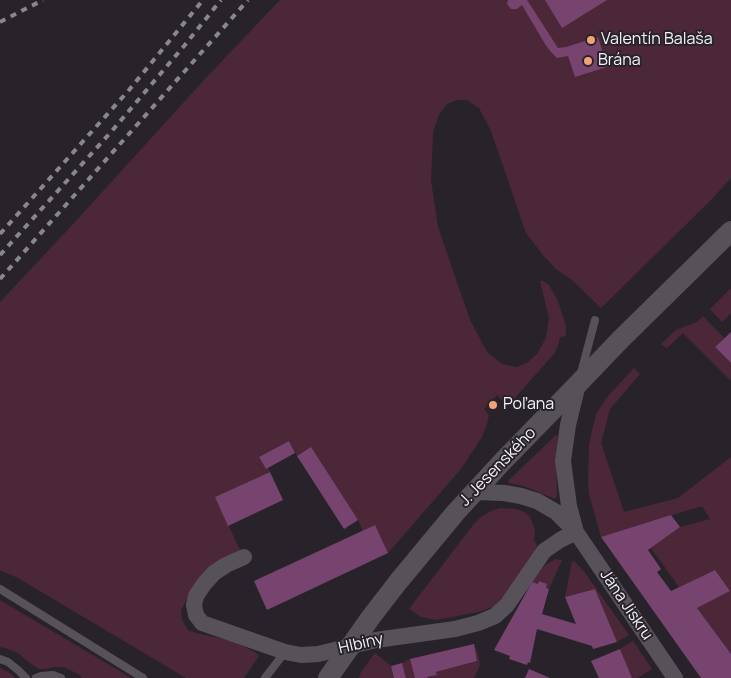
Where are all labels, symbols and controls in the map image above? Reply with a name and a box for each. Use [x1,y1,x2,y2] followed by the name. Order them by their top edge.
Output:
[601,30,713,50] place label: Valentín Balaša
[585,34,597,46] marker: Valentín Balaša
[598,51,641,71] place label: Brána
[582,55,594,67] marker: Brána
[503,395,554,415] place label: Poľana
[487,399,499,411] marker: Poľana
[456,424,540,510] street label: J. Jesenského
[595,566,657,644] street label: Jána Jiskru
[337,630,385,658] street label: Hlbiny

